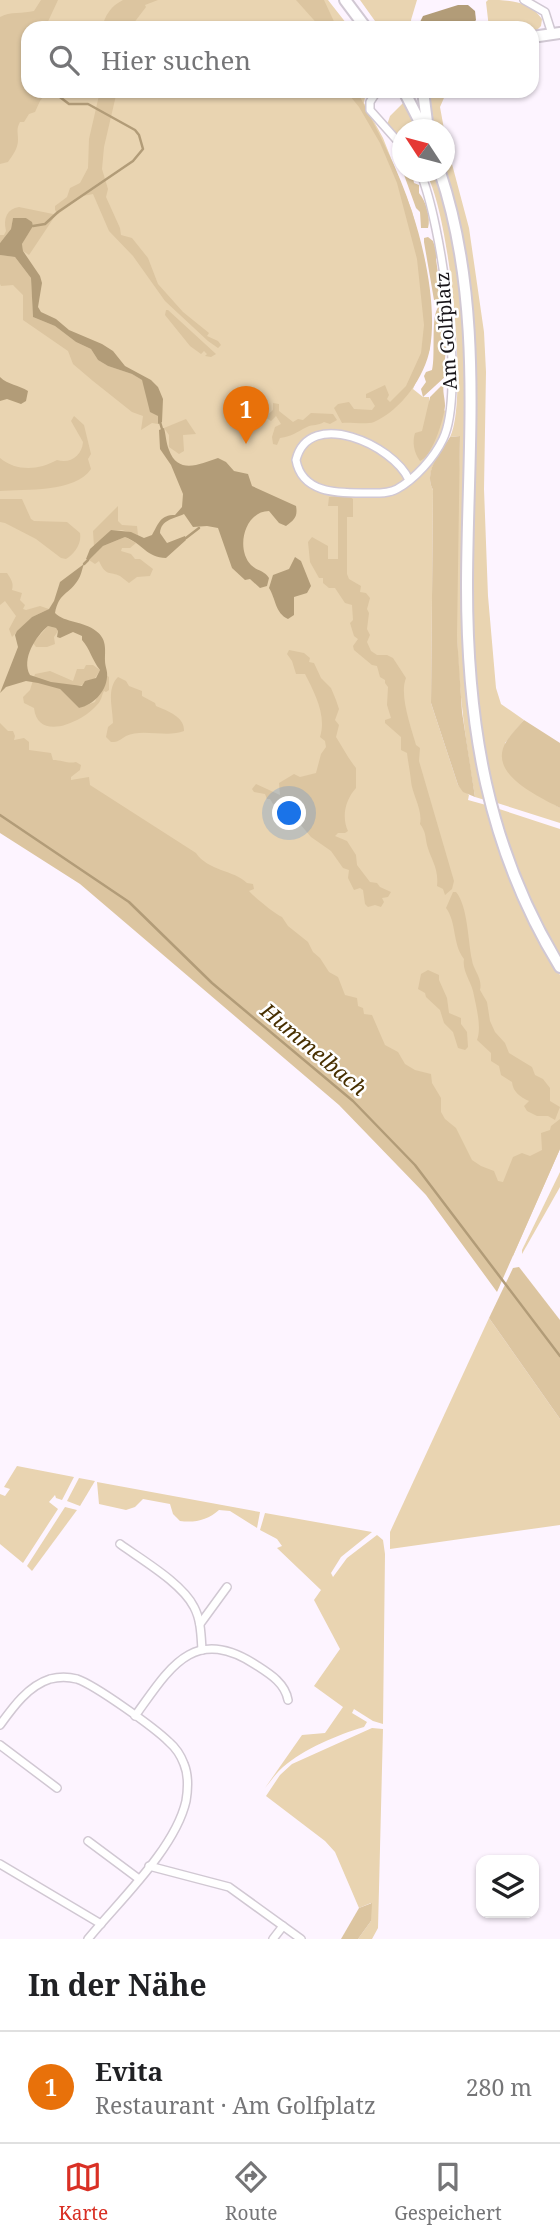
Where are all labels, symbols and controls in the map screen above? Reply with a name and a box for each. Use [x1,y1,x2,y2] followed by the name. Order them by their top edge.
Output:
[21,21,539,98] search box
[45,41,83,79] icon: search
[101,42,251,78] text: Hier suchen
[392,119,455,182] north arrow
[429,271,463,391] street label: Am Golfplatz
[223,386,269,444] pin: 1
[272,796,306,830] your location
[254,996,373,1102] water label: Hummelbach
[476,1855,539,1918] map controls
[476,1855,539,1918] button: layers
[28,1964,207,2005] text: In der Nähe
[95,2053,163,2089] text: Evita
[45,2071,58,2103] text: 1
[466,2071,532,2103] text: 280 m
[95,2089,376,2121] text: Restaurant · Am Golfplatz
[58,2158,108,2226] tab: Karte
[225,2158,277,2226] tab: Route
[394,2158,502,2226] tab: Gespeichert

